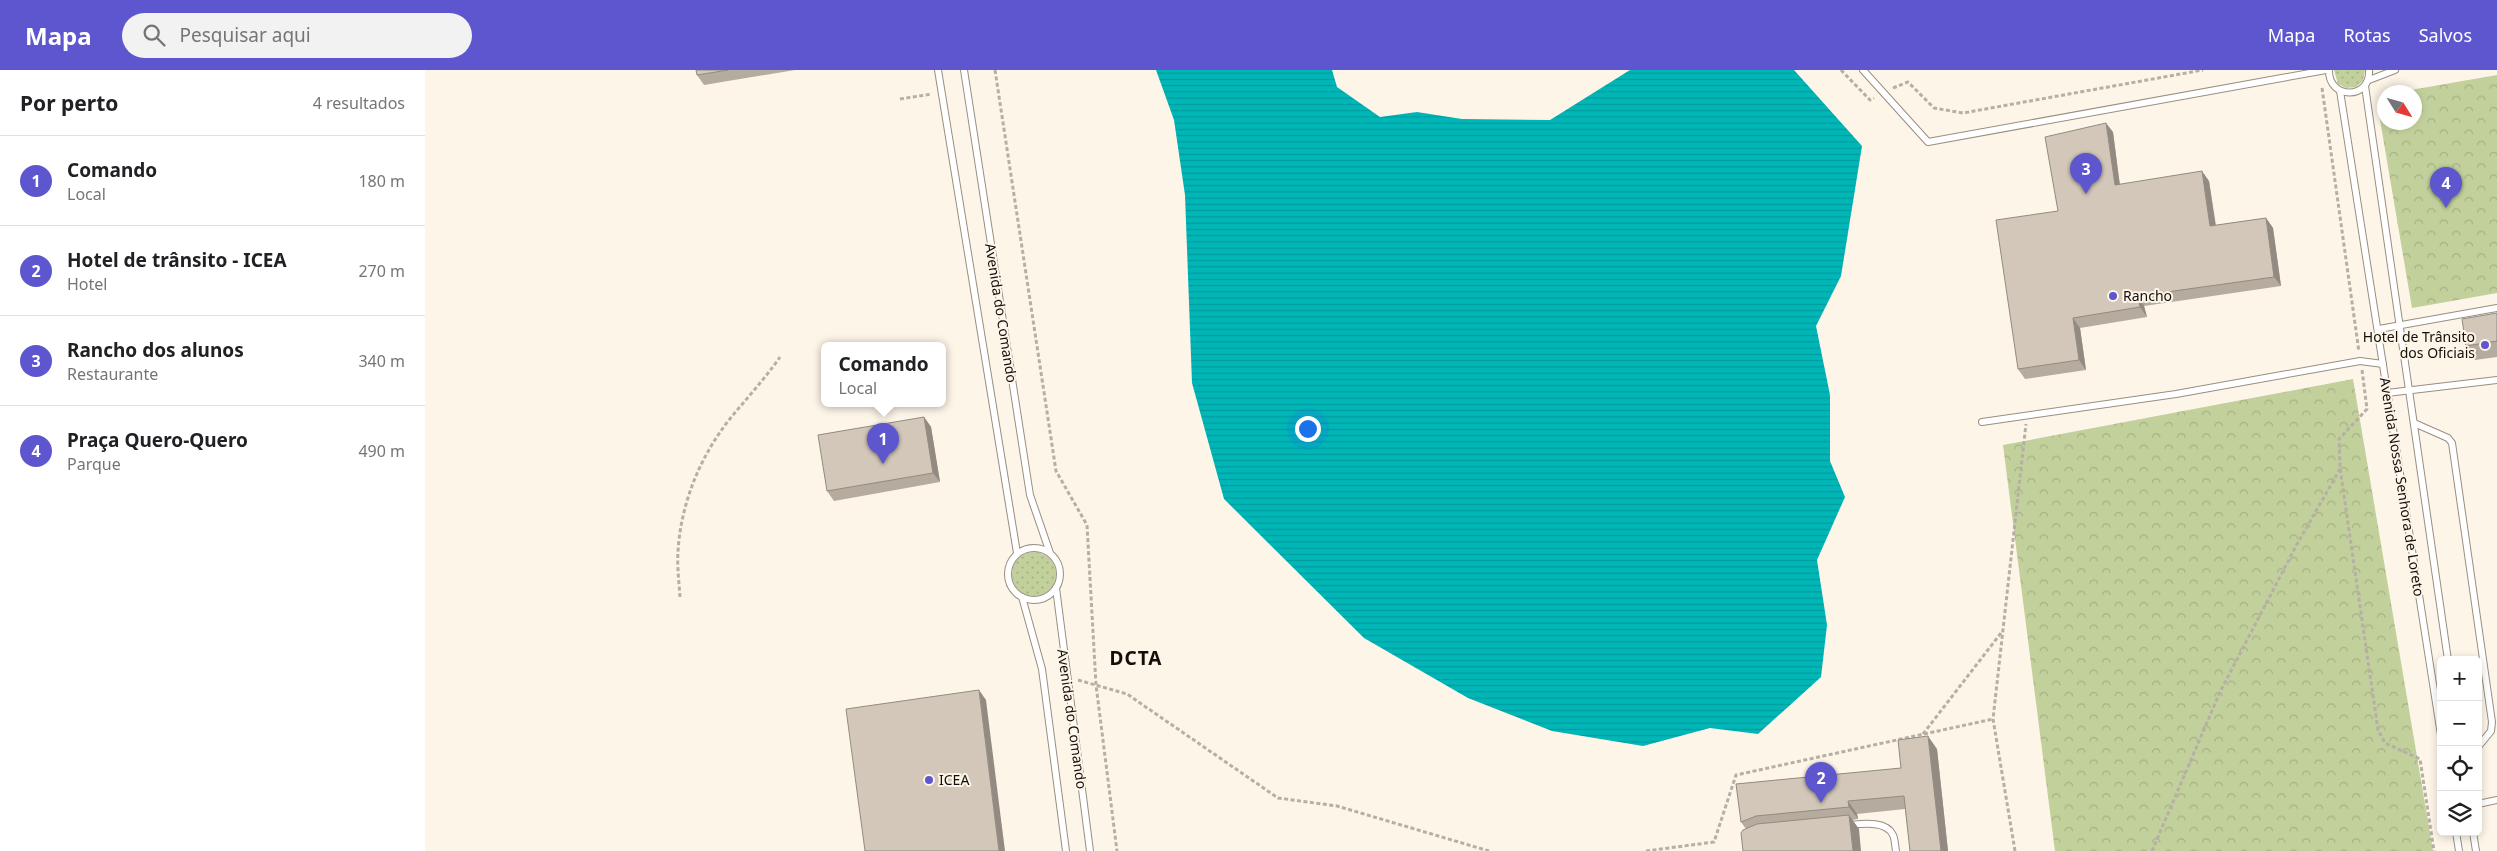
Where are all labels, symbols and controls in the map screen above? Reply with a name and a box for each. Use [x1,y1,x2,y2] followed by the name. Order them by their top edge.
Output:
[122,13,472,58] search box
[25,19,92,52] text: Mapa
[140,21,168,49] icon: search
[180,22,311,48] text: Pesquisar aqui
[2268,23,2315,47] text: Mapa
[2343,23,2391,47] text: Rotas
[2419,23,2472,47] text: Salvos
[2377,85,2422,130] north arrow
[20,89,118,117] text: Por perto
[313,92,405,114] text: 4 resultados
[2070,153,2102,194] pin: 3
[67,157,157,183] text: Comando
[2430,167,2462,208] pin: 4
[31,170,41,192] text: 1
[358,170,405,192] text: 180 m
[67,183,106,205] text: Local
[981,242,1022,384] street label: Avenida do Comando
[67,247,287,273] text: Hotel de trânsito - ICEA
[31,260,41,282] text: 2
[358,260,405,282] text: 270 m
[67,273,107,295] text: Hotel
[2123,286,2172,305] place label: Rancho
[2107,290,2119,302] marker: Rancho
[2363,327,2475,362] place label: Hotel de Trânsito dos Oficiais
[67,337,244,363] text: Rancho dos alunos
[2479,339,2491,351] marker: Hotel de Trânsito dos Oficiais
[821,342,946,407] popup
[31,350,41,372] text: 3
[358,350,405,372] text: 340 m
[838,351,929,377] text: Comando
[67,363,158,385] text: Restaurante
[2376,376,2429,598] street label: Avenida Nossa Senhora de Loreto
[838,377,877,399] text: Local
[1295,416,1321,442] your location
[867,423,899,464] pin: 1
[67,427,248,453] text: Praça Quero-Quero
[31,440,41,462] text: 4
[358,440,405,462] text: 490 m
[67,453,121,475] text: Parque
[1110,645,1162,671] district label: DCTA
[1053,648,1092,790] street label: Avenida do Comando
[2437,656,2482,836] map controls
[2437,656,2482,701] button: +
[2437,701,2482,746] button: −
[2437,746,2482,791] button: locate
[1805,762,1837,803] pin: 2
[939,770,969,789] place label: ICEA
[923,774,935,786] marker: ICEA
[2437,791,2482,836] button: layers

